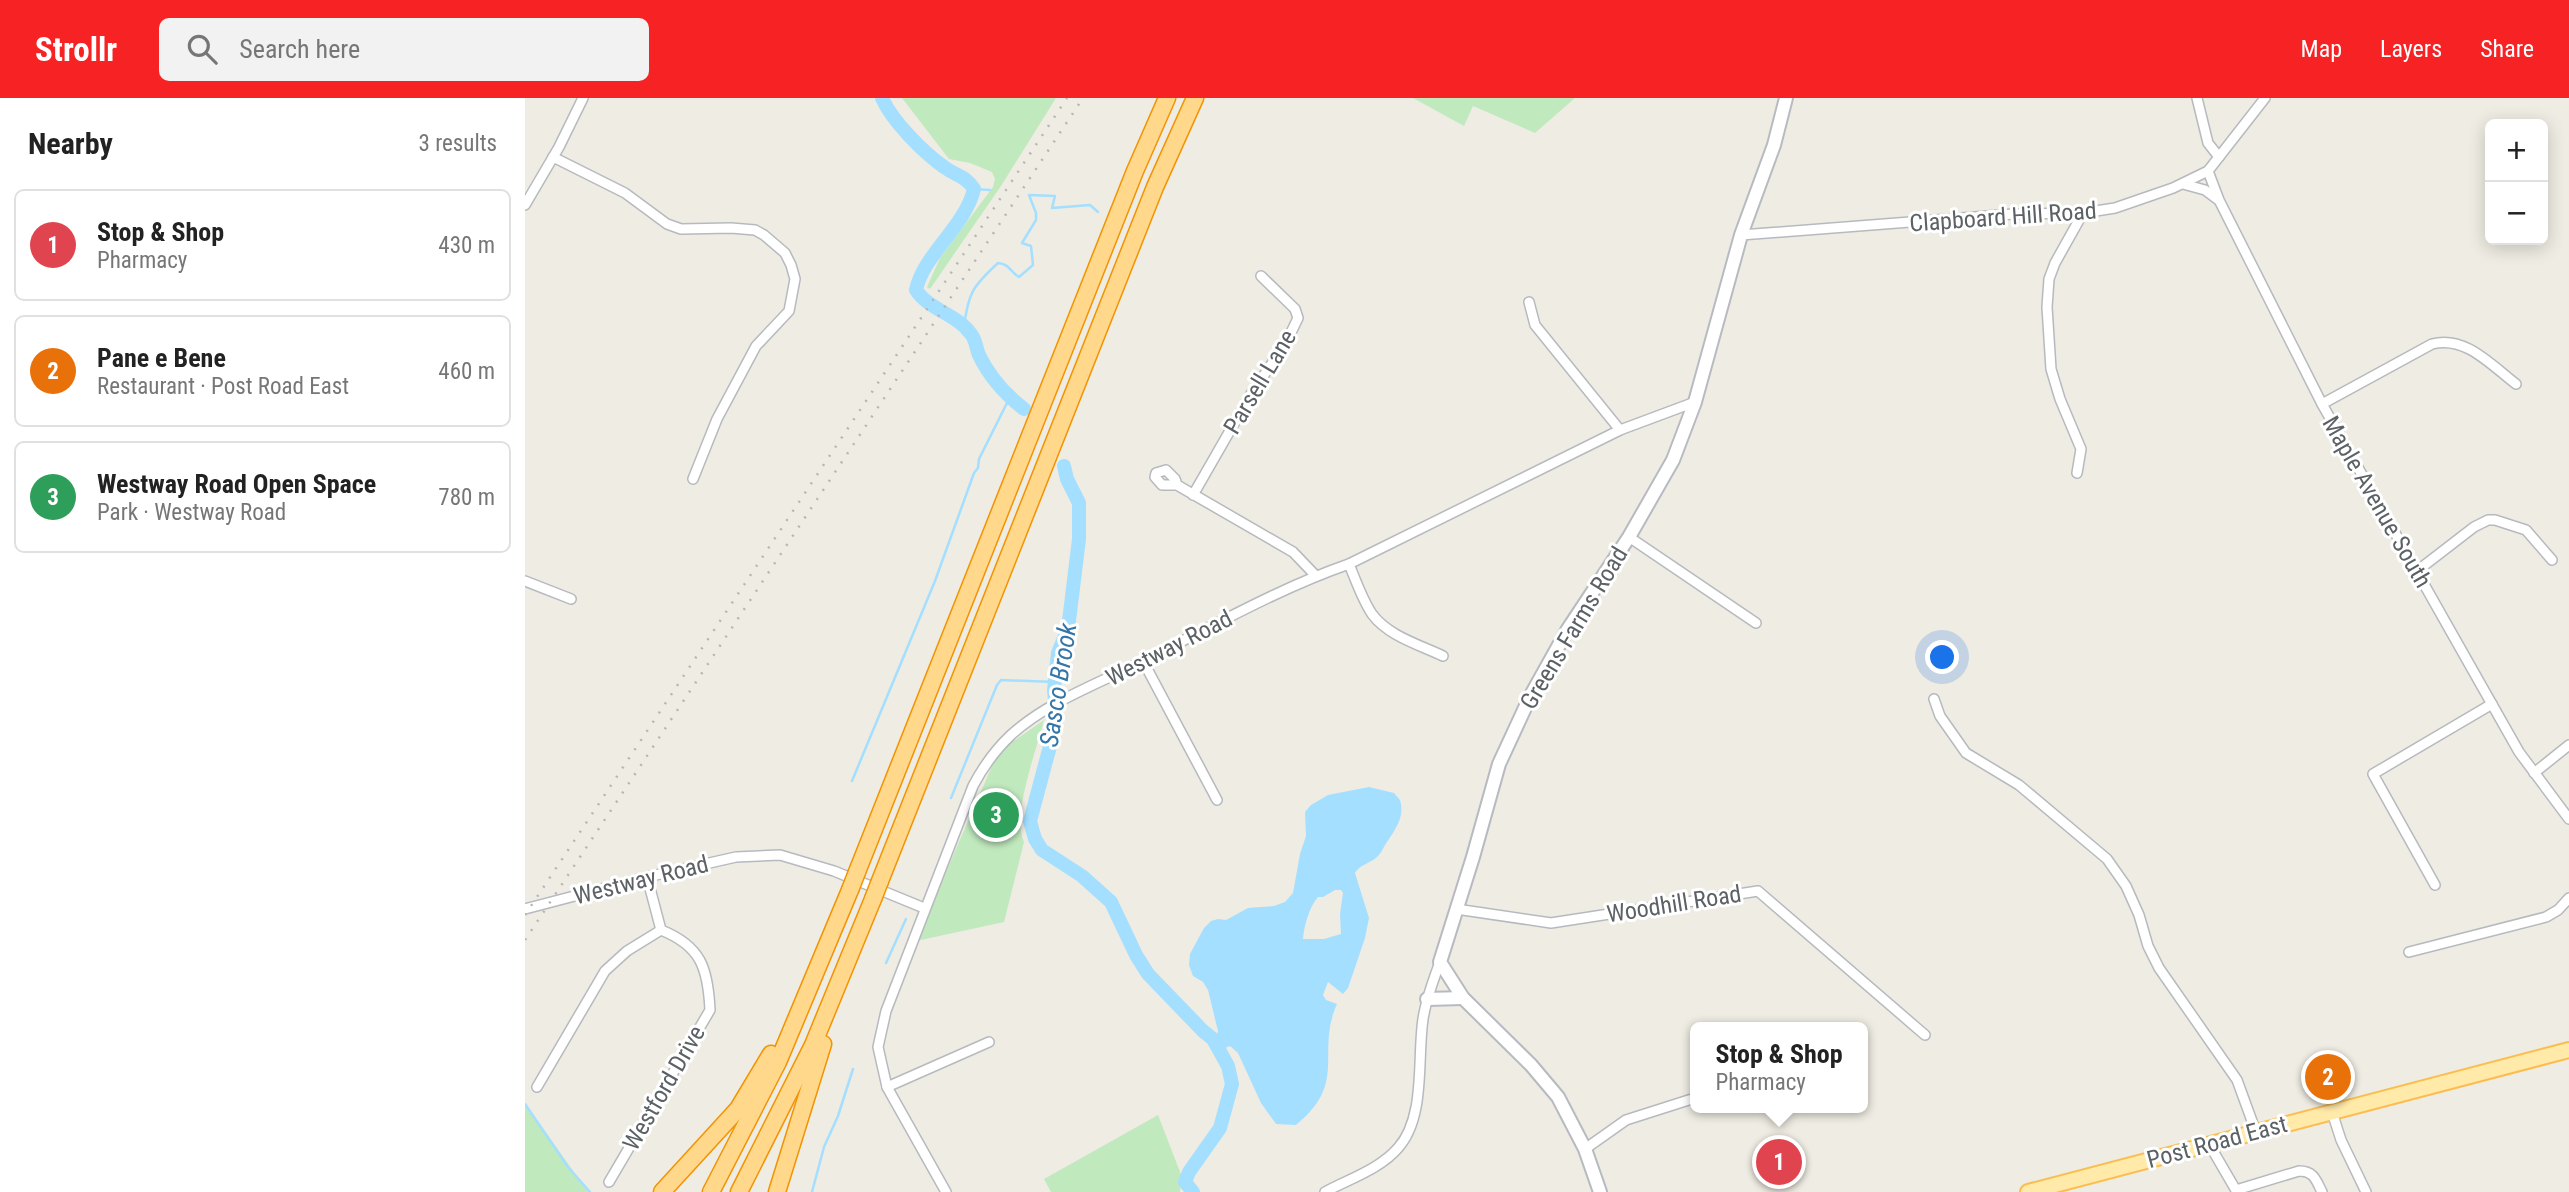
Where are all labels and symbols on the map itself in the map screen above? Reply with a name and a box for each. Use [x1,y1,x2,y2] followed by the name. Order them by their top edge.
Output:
[1909,196,2097,238] street label: Clapboard Hill Road
[1218,325,1302,439] street label: Parsell Lane
[2317,411,2437,593] street label: Maple Avenue South
[1514,542,1634,714] street label: Greens Farms Road
[1101,604,1237,692] street label: Westway Road
[1033,620,1083,749] water label: Sasco Brook
[1925,640,1959,674] your location
[973,789,1019,841] pin: 3
[571,850,711,910] street label: Westway Road
[1605,880,1743,928] street label: Woodhill Road
[617,1021,711,1155] street label: Westford Drive
[2305,1051,2351,1103] pin: 2
[2144,1110,2290,1174] street label: Post Road East
[1756,1136,1802,1188] pin: 1

